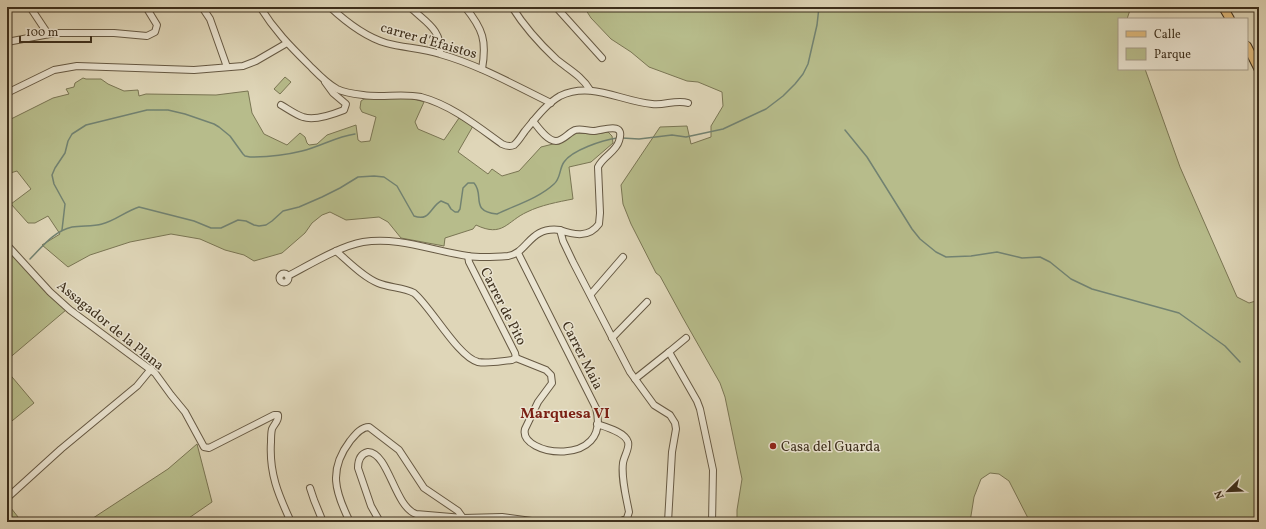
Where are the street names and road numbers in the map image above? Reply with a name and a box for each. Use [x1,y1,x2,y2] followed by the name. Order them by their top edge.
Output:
[378,19,479,64] street label: carrer d'Efaistos
[475,264,530,349] street label: Carrer de Pito
[52,277,168,375] street label: Assagador de la Plana
[556,318,607,393] street label: Carrer Maia

